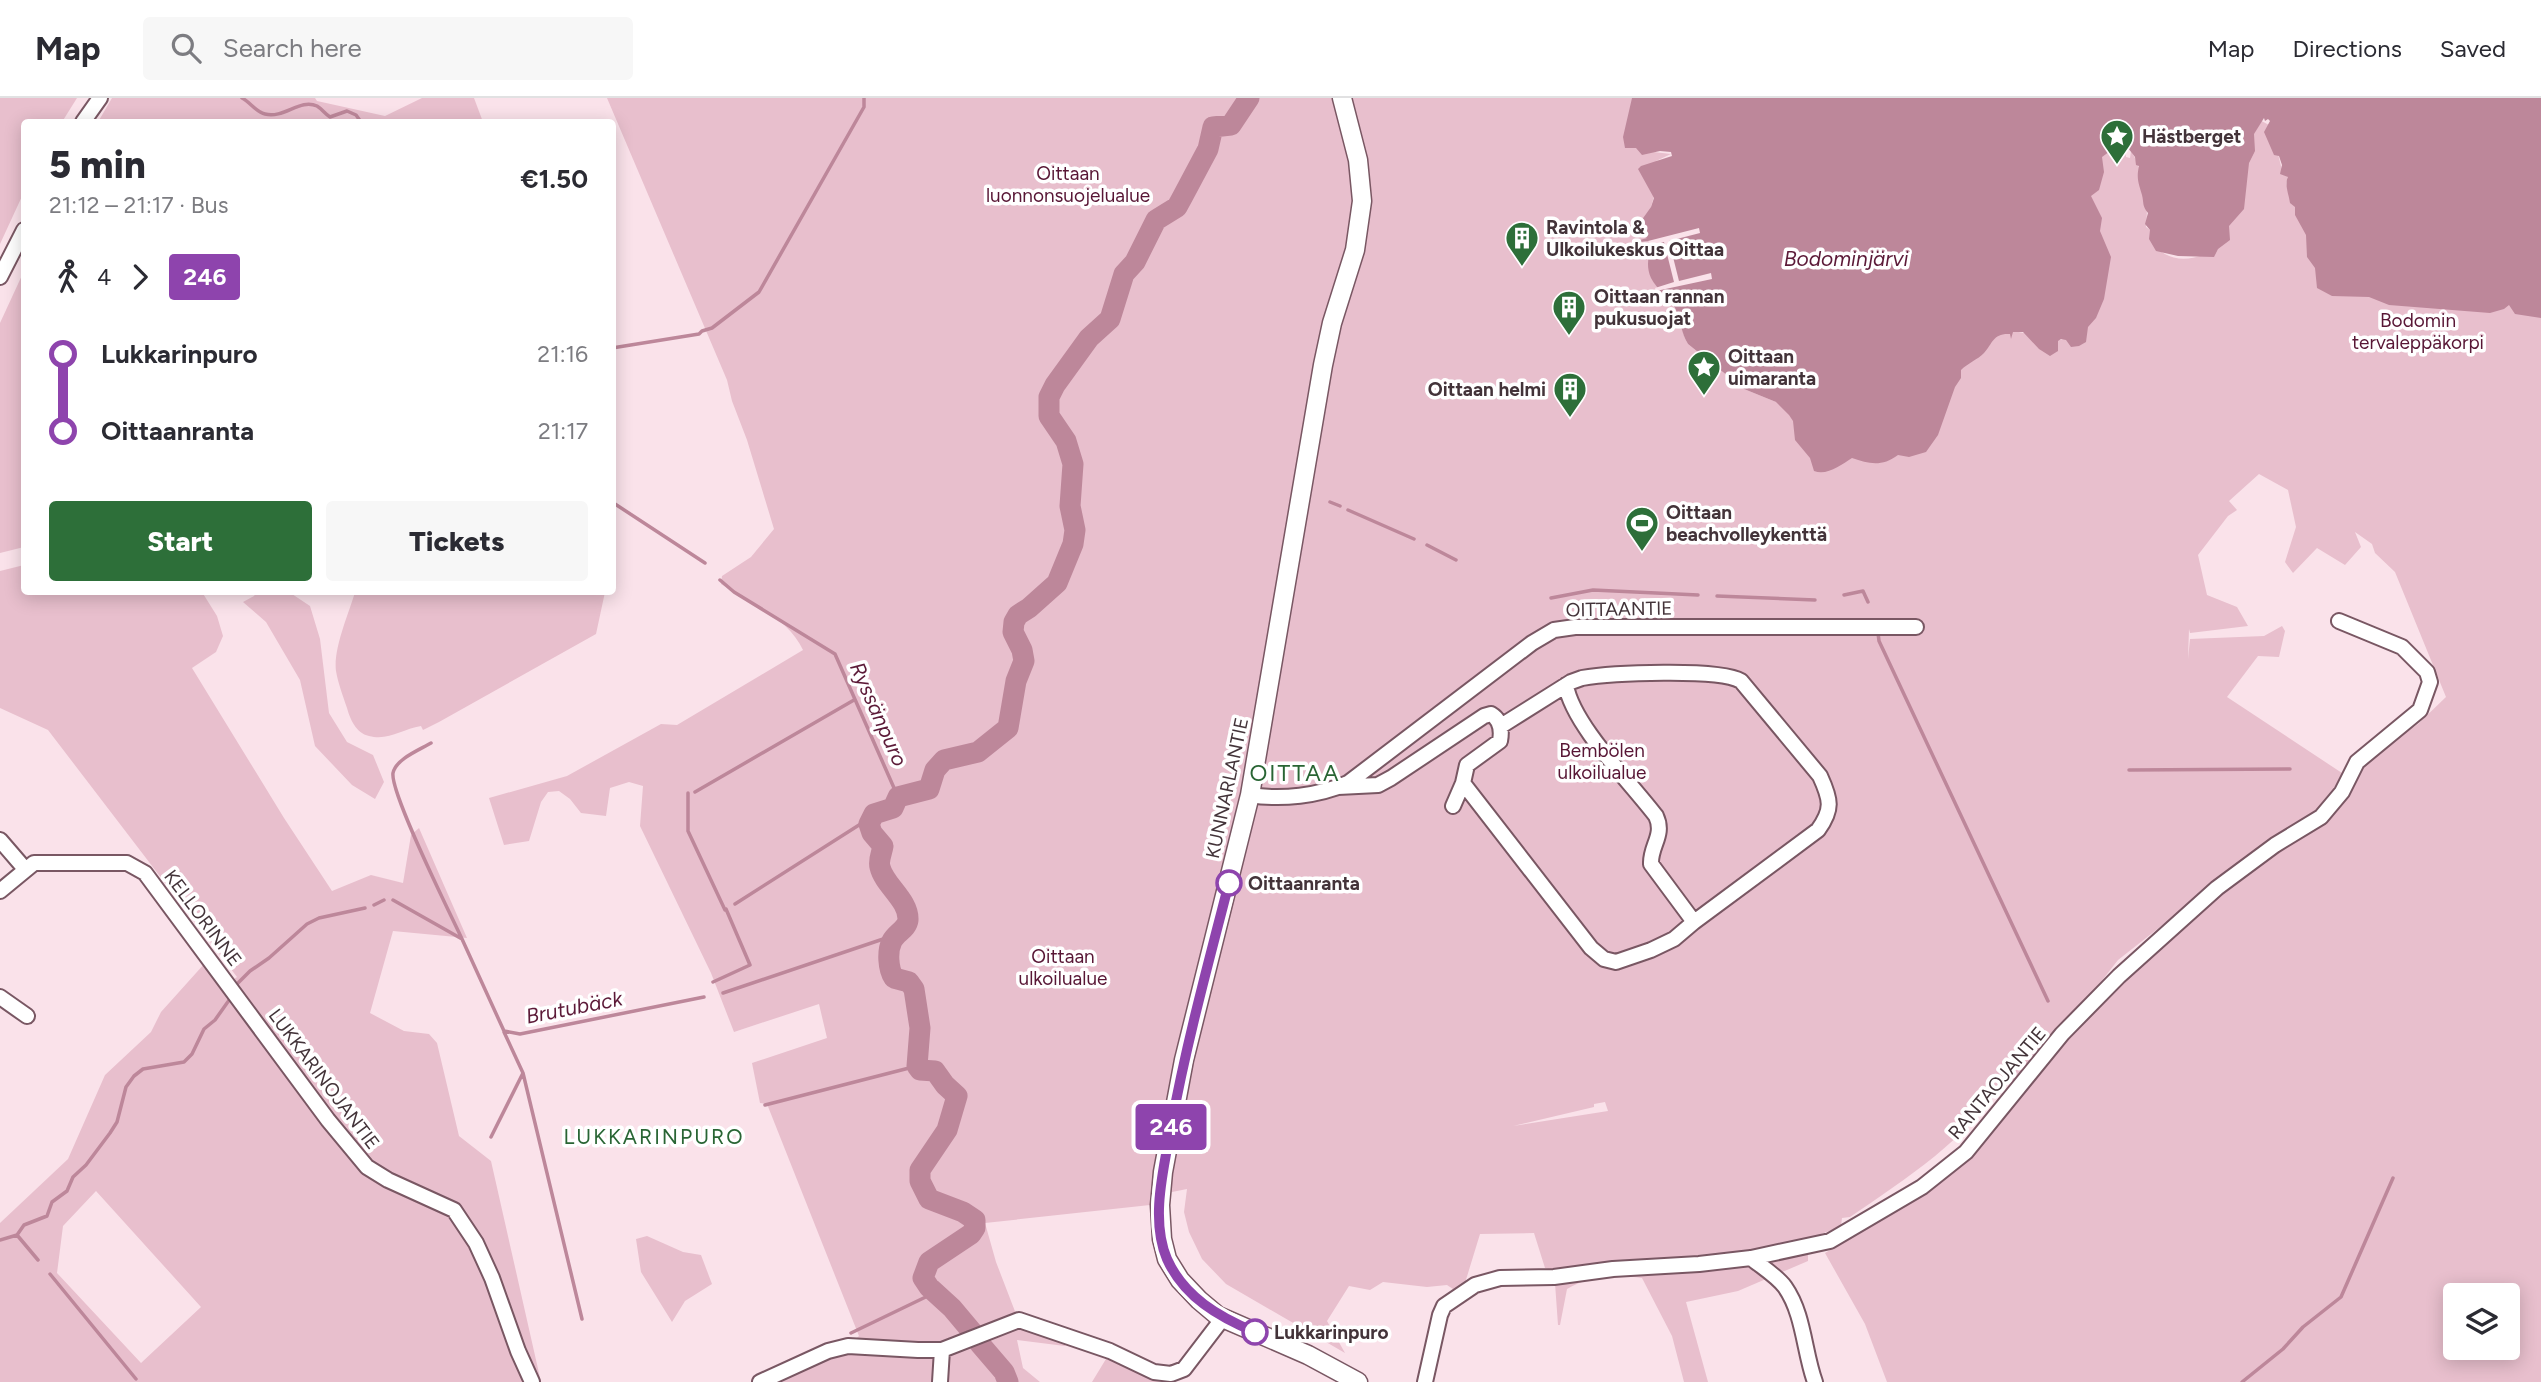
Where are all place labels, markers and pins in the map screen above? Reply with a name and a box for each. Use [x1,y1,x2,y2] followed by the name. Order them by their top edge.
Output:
[2098,117,2136,166] place icon: Hästberget
[2142,125,2242,148] place label: Hästberget
[1546,216,1724,261] place label: Ravintola & Ulkoilukeskus Oittaa
[1503,219,1541,268] building icon: Ravintola & Ulkoilukeskus Oittaa
[1594,285,1724,330] place label: Oittaan rannan pukusuojat
[1550,288,1588,337] building icon: Oittaan rannan pukusuojat
[1728,345,1816,390] place label: Oittaan uimaranta
[1685,348,1723,397] place icon: Oittaan uimaranta
[1551,370,1589,419] building icon: Oittaan helmi
[1428,378,1546,401] place label: Oittaan helmi
[1666,501,1827,546] place label: Oittaan beachvolleykenttä
[1623,504,1661,553] sports icon: Oittaan beachvolleykenttä
[1216,870,1242,896] marker: Oittaanranta
[1248,872,1360,895] place label: Oittaanranta
[1242,1319,1268,1345] marker: Lukkarinpuro
[1274,1321,1389,1344] place label: Lukkarinpuro

